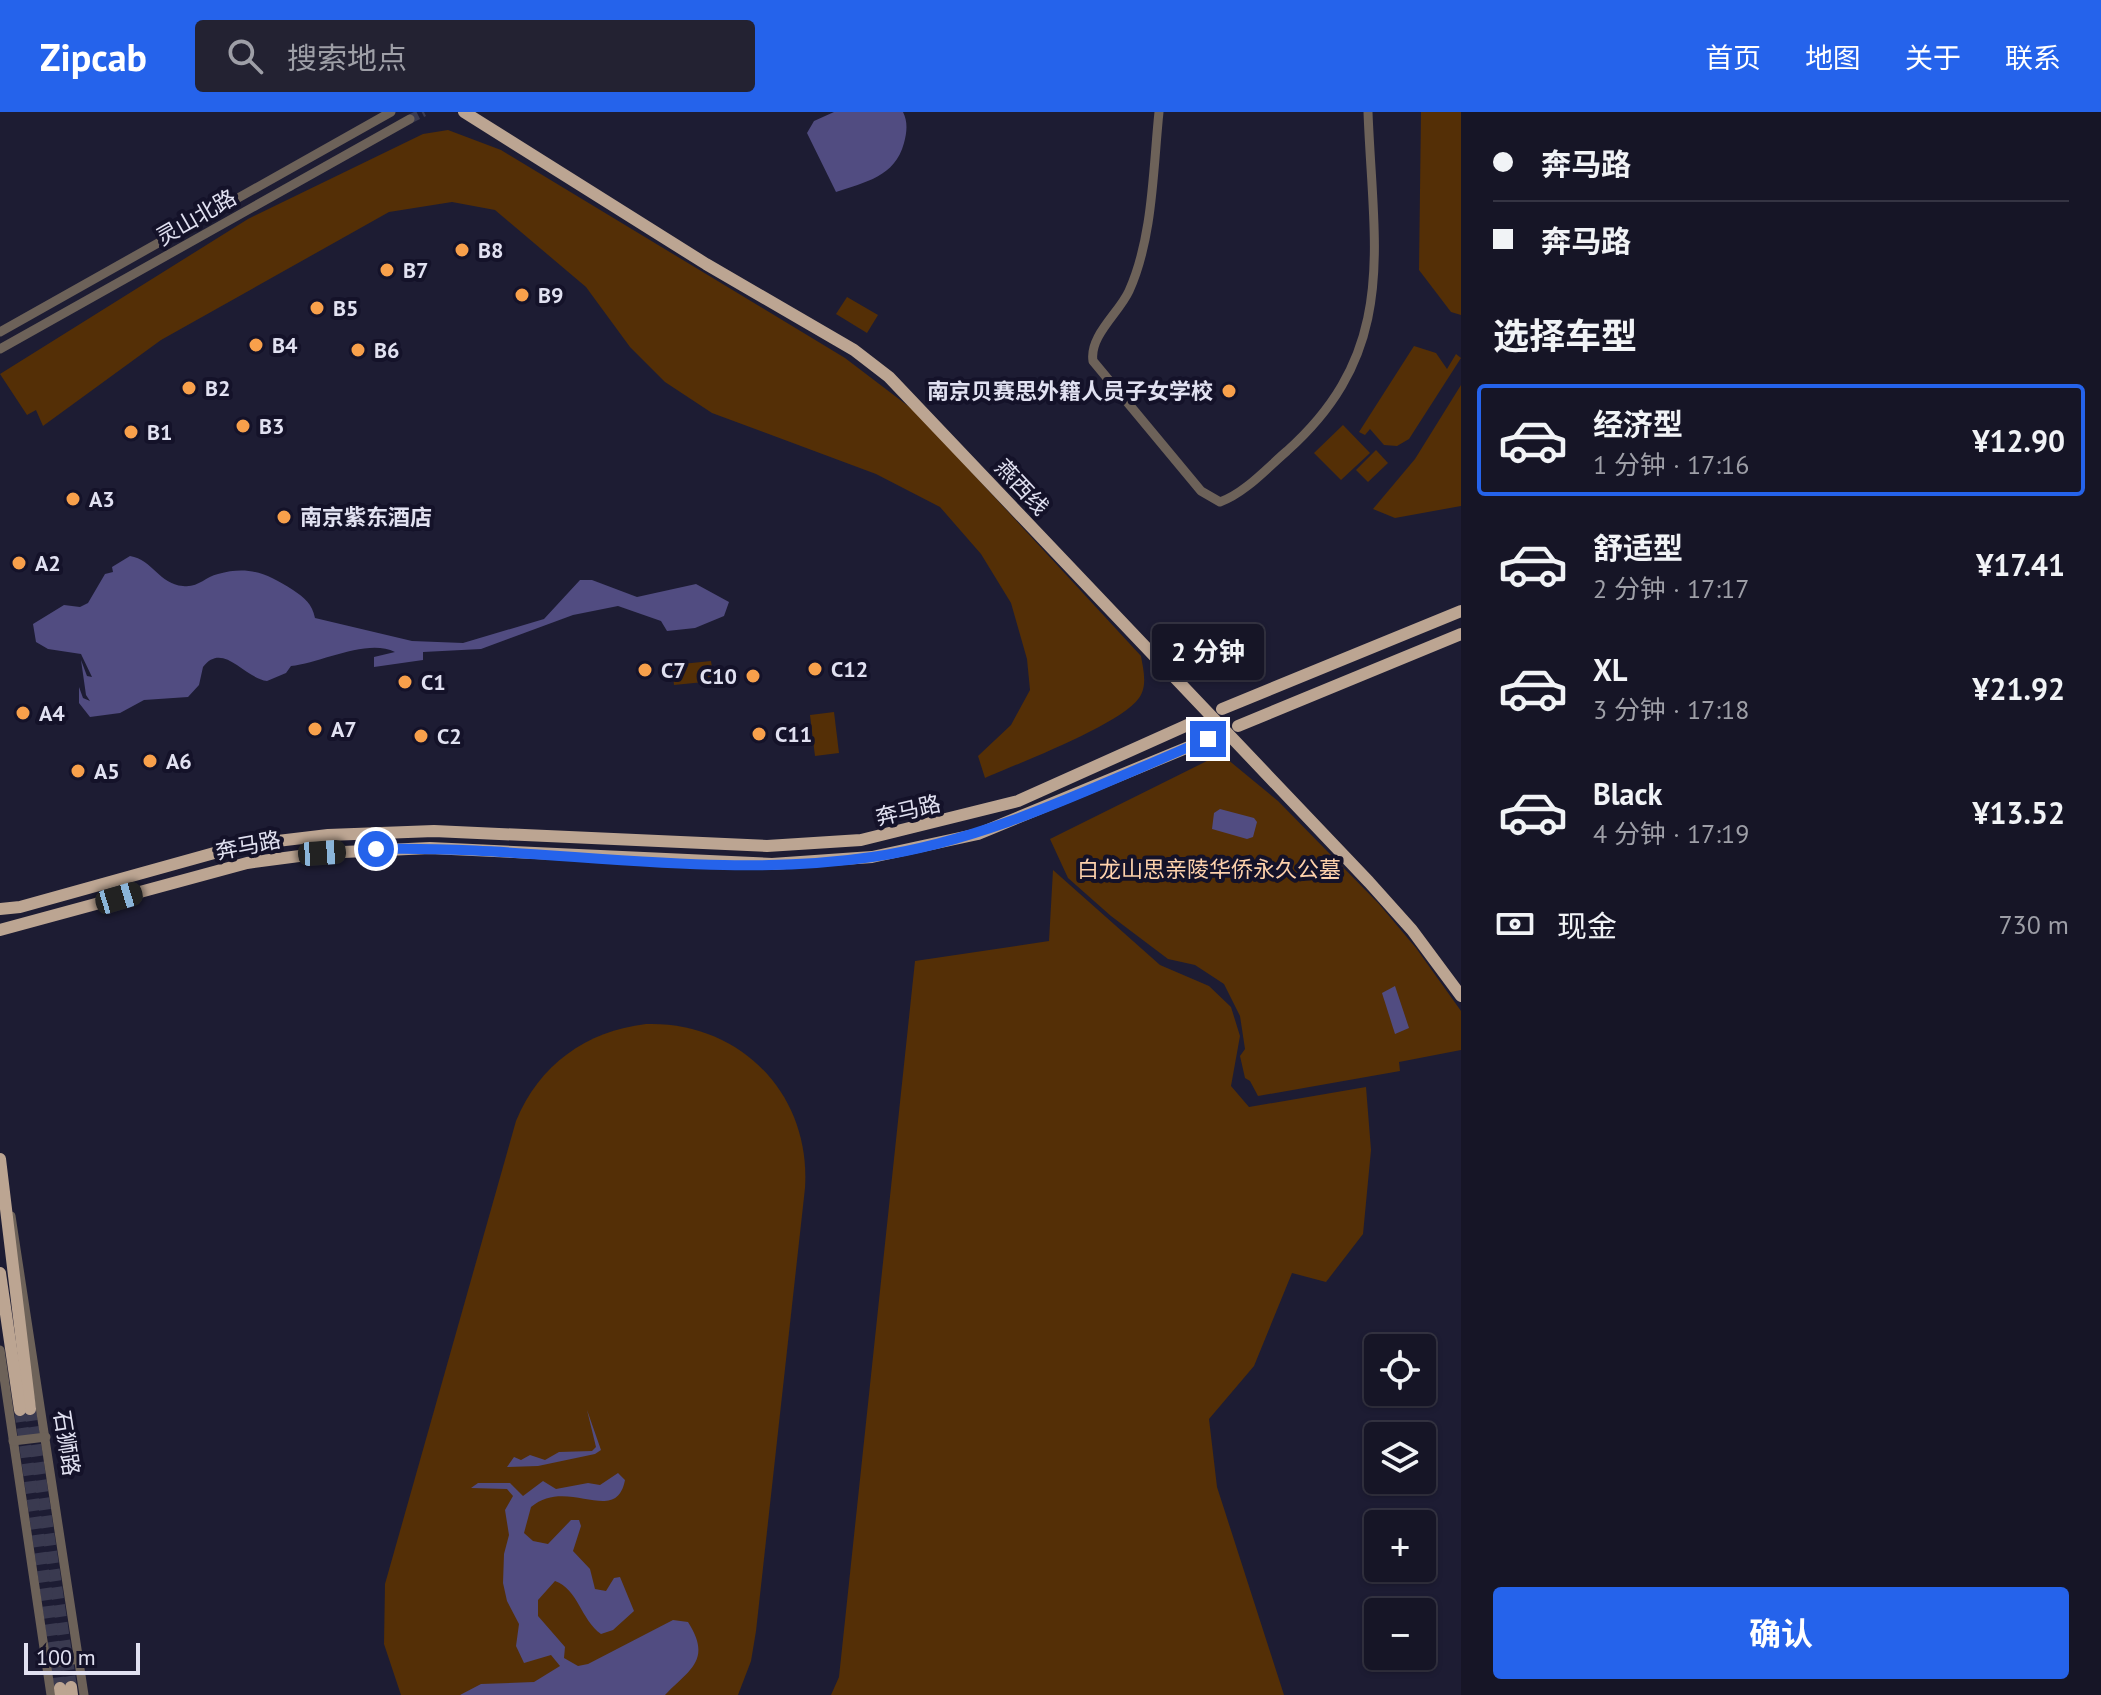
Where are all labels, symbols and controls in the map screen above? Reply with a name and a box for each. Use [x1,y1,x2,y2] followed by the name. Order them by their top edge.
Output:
[195,20,755,92] search box
[40,32,147,81] text: Zipcab
[223,34,267,78] icon: search
[287,38,407,77] text: 搜索地点
[1705,39,1761,76] text: 首页
[1805,39,1861,76] text: 地图
[1905,39,1961,76] text: 关于
[2005,39,2061,76] text: 联系
[1541,144,1631,183] text: 奔马路
[151,183,241,251] street label: 灵山北路
[1541,221,1631,260] text: 奔马路
[478,236,503,264] place label: B8
[453,241,471,259] marker: B8
[403,256,428,284] place label: B7
[378,261,396,279] marker: B7
[538,281,563,309] place label: B9
[513,286,531,304] marker: B9
[333,294,358,322] place label: B5
[308,299,326,317] marker: B5
[1493,312,1637,359] text: 选择车型
[272,331,298,359] place label: B4
[247,336,265,354] marker: B4
[374,336,399,364] place label: B6
[349,341,367,359] marker: B6
[205,374,230,402] place label: B2
[927,377,1213,405] place label: 南京贝赛思外籍人员子女学校
[180,379,198,397] marker: B2
[1220,382,1238,400] marker: 南京贝赛思外籍人员子女学校
[1497,404,1569,476] icon: car
[1593,404,1683,443] text: 经济型
[259,412,284,440] place label: B3
[234,417,252,435] marker: B3
[147,418,172,446] place label: B1
[1973,421,2065,460] text: ¥12.90
[122,423,140,441] marker: B1
[1593,448,1749,481] text: 1 分钟 · 17:16
[989,453,1055,521] street label: 燕西线
[89,485,115,513] place label: A3
[64,490,82,508] marker: A3
[300,503,432,531] place label: 南京紫东酒店
[275,508,293,526] marker: 南京紫东酒店
[1497,528,1569,600] icon: car
[1593,528,1683,567] text: 舒适型
[1976,545,2065,584] text: ¥17.41
[35,549,61,577] place label: A2
[10,554,28,572] marker: A2
[1593,572,1749,605] text: 2 分钟 · 17:17
[1152,623,1264,679] callout: 2 分钟
[1171,635,1245,668] text: 2 分钟
[1593,650,1627,689] text: XL
[1497,652,1569,724] icon: car
[831,655,868,683] place label: C12
[661,656,686,684] place label: C7
[806,660,824,678] marker: C12
[636,661,654,679] marker: C7
[700,662,737,690] place label: C10
[744,667,762,685] marker: C10
[421,668,446,696] place label: C1
[1973,669,2065,708] text: ¥21.92
[396,673,414,691] marker: C1
[1593,693,1749,726] text: 3 分钟 · 17:18
[39,699,65,727] place label: A4
[14,704,32,722] marker: A4
[331,715,357,743] place label: A7
[306,720,324,738] marker: A7
[775,720,812,748] place label: C11
[1190,721,1226,757] route end
[437,722,462,750] place label: C2
[750,725,768,743] marker: C11
[412,727,430,745] marker: C2
[166,747,192,775] place label: A6
[141,752,159,770] marker: A6
[94,757,120,785] place label: A5
[69,762,87,780] marker: A5
[1593,774,1662,813] text: Black
[1497,776,1569,848] icon: car
[873,789,943,831] street label: 奔马路
[1973,793,2065,832] text: ¥13.52
[1593,817,1749,850] text: 4 分钟 · 17:19
[213,825,283,865] street label: 奔马路
[358,831,394,867] route start
[297,839,347,867] car
[1077,855,1341,883] park label: 白龙山思亲陵华侨永久公墓
[93,880,145,916] car
[1493,902,1537,946] icon: cash
[1557,906,1617,945] text: 现金
[1998,908,2069,941] text: 730 m
[1364,1334,1436,1670] map controls
[1364,1334,1436,1406] button: locate
[48,1408,86,1478] street label: 石狮路
[1364,1422,1436,1494] button: layers
[1364,1510,1436,1582] button: +
[1493,1587,2069,1679] button: 确认
[1364,1598,1436,1670] button: −
[24,1639,140,1675] scale bar
[36,1643,96,1671] text: 100 m

